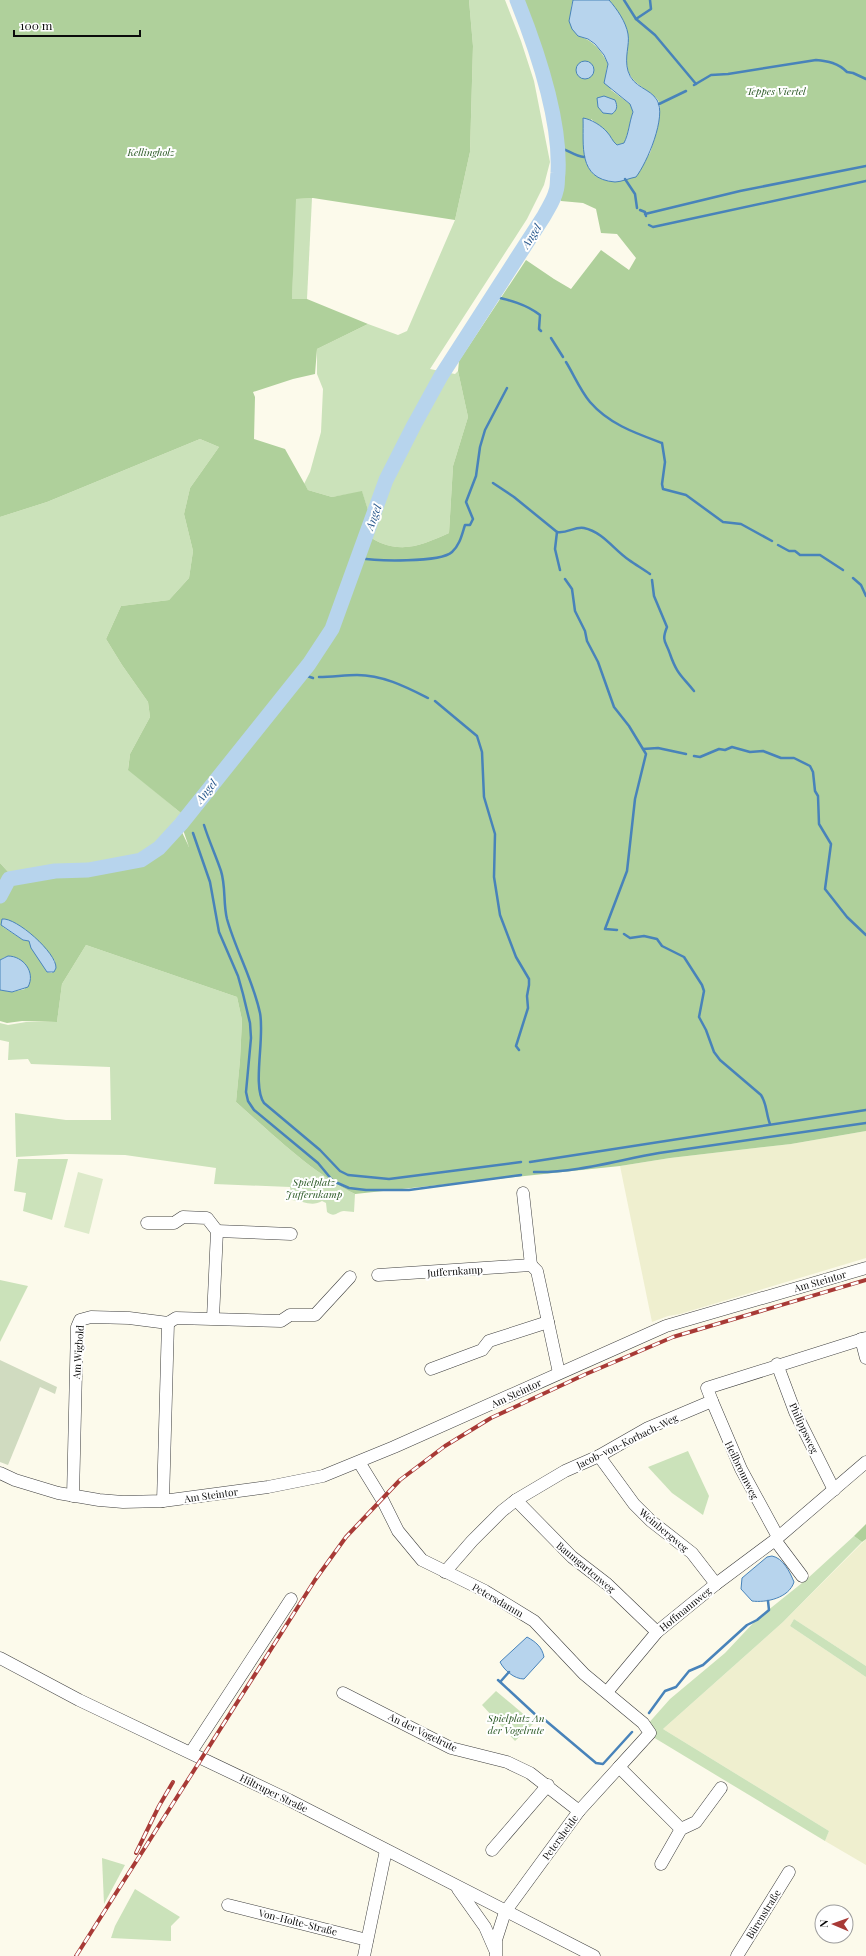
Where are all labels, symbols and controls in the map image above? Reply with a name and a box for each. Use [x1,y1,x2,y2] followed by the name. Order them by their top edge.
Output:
[14,12,140,38] scale bar
[20,17,53,33] text: 100 m
[746,84,807,98] park label: Teppes Viertel
[126,145,175,159] park label: Kellingholz
[517,220,545,252] water label: Angel
[361,501,385,533] water label: Angel
[191,775,221,807] water label: Angel
[286,1175,343,1201] park label: Spielplatz Juffernkamp
[426,1262,484,1280] street label: Juffernkamp
[791,1267,848,1295] street label: Am Steintor
[69,1324,87,1380] street label: Am Wigbold
[488,1375,544,1411] street label: Am Steintor
[786,1400,822,1456] street label: Philippsweg
[573,1410,681,1472] street label: Jacob-von-Korbach-Weg
[722,1438,763,1502] street label: Heilbronnweg
[182,1484,239,1506] street label: Am Steintor
[636,1505,692,1555] street label: Weinbergweg
[554,1538,619,1596] street label: Baumgartenweg
[470,1580,526,1620] street label: Petersdamm
[656,1583,714,1634] street label: Hoffmannweg
[385,1709,460,1755] street label: An der Vogelrute
[487,1711,545,1737] park label: Spielplatz An der Vogelrute
[238,1770,310,1816] street label: Hiltruper Straße
[539,1811,581,1863] street label: Petersheide
[742,1887,784,1941] street label: Bürenstraße
[814,1904,854,1944] north arrow
[256,1905,339,1939] street label: Von-Holte-Straße
[816,1919,831,1928] text: N

